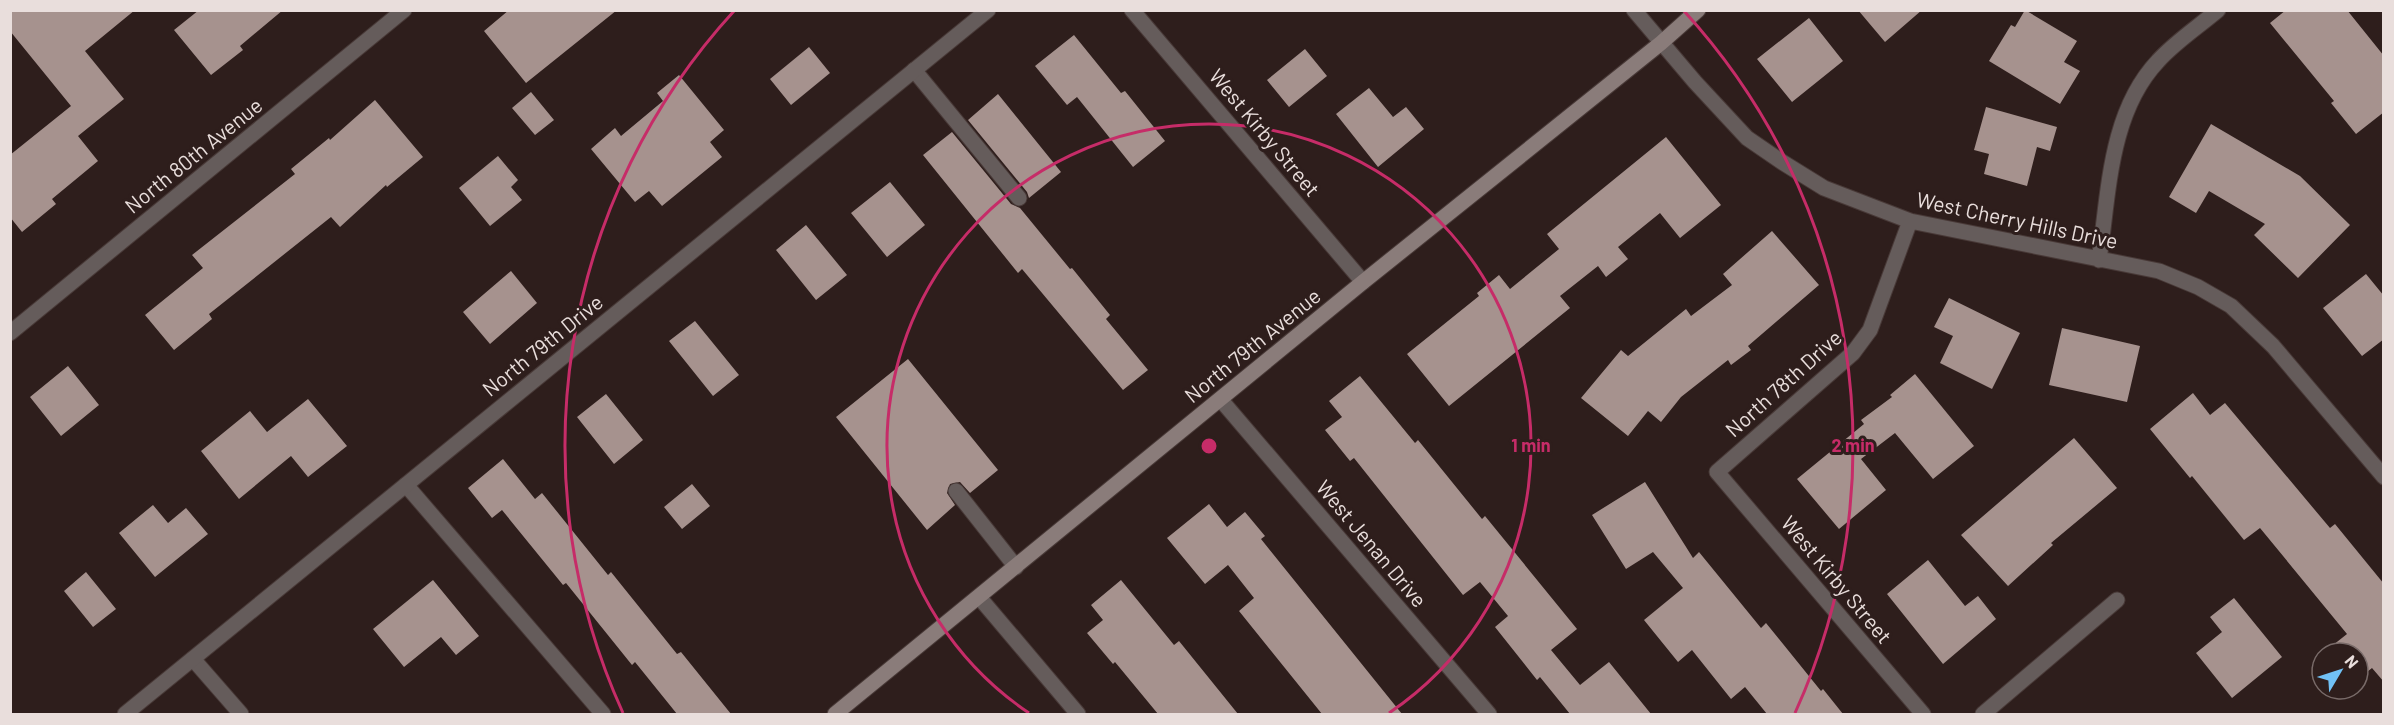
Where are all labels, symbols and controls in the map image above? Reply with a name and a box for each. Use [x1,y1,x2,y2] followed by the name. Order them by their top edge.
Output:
[1205,63,1326,201] street label: West Kirby Street
[119,92,267,218] street label: North 80th Avenue
[1914,186,2120,253] street label: West Cherry Hills Drive
[1179,282,1325,407] street label: North 79th Avenue
[477,289,607,401] street label: North 79th Drive
[1720,324,1846,442] street label: North 78th Drive
[1511,434,1551,456] text: 1 min
[1831,434,1875,456] text: 2 min
[1199,436,1219,456] centre of rings
[1312,474,1433,612] street label: West Jenan Drive
[1777,510,1898,648] street label: West Kirby Street
[2310,641,2370,701] north arrow
[2341,651,2363,671] text: N

